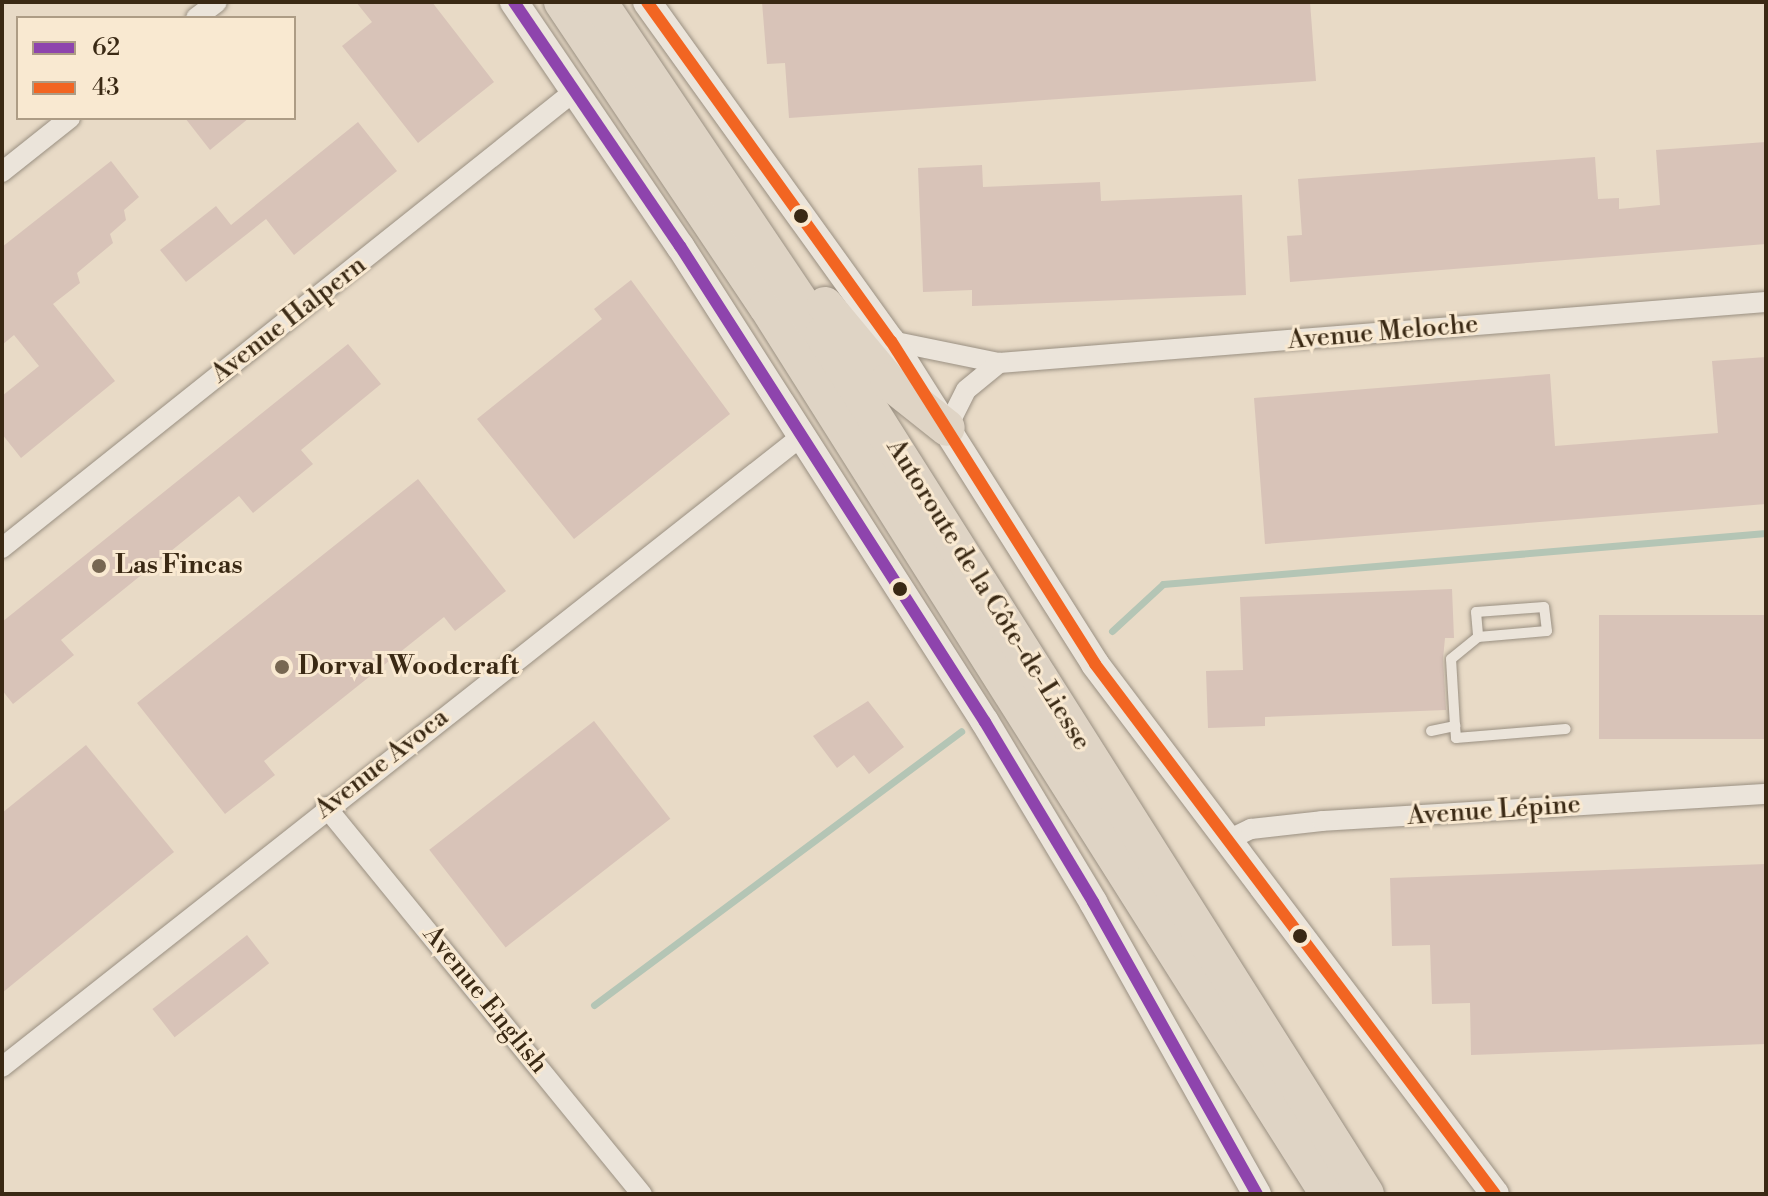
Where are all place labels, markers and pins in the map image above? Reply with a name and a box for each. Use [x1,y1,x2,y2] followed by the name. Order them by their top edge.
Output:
[793,208,809,224] unlabelled marker
[115,550,243,582] place label: Las Fincas
[90,557,108,575] marker: Las Fincas
[892,581,908,597] unlabelled marker
[298,651,519,683] place label: Dorval Woodcraft
[273,658,291,676] marker: Dorval Woodcraft
[1292,928,1308,944] unlabelled marker

